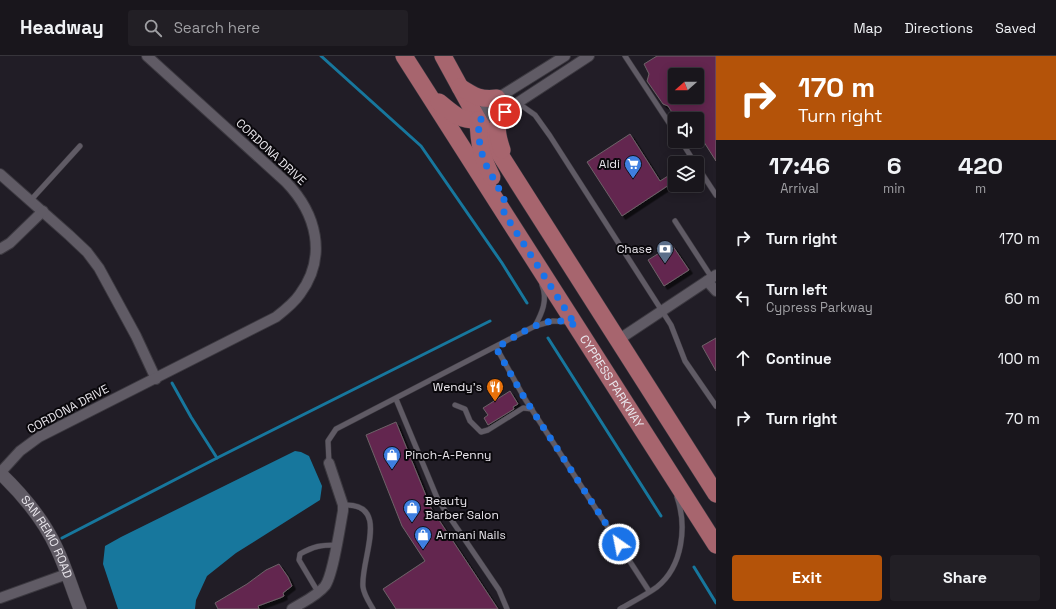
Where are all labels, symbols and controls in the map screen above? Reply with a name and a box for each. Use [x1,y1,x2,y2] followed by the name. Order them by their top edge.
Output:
[128,10,408,46] search box
[20,15,104,40] text: Headway
[142,17,164,39] icon: search
[174,18,260,37] text: Search here
[853,19,883,37] text: Map
[905,19,973,37] text: Directions
[995,19,1036,37] text: Saved
[668,68,704,104] north arrow
[668,68,704,192] map controls
[798,69,875,105] text: 170 m
[732,72,784,124] icon: right
[488,95,522,129] pin
[494,101,516,123] icon: arrive
[798,104,882,127] text: Turn right
[668,112,704,148] button: sound
[232,115,310,189] street label: CORDONA DRIVE
[769,150,830,181] text: 17:46
[887,150,902,181] text: 6
[958,150,1003,181] text: 420
[623,154,643,179] supermarket icon: Aldi
[599,156,620,172] place label: Aldi
[668,156,704,192] button: layers
[780,180,819,197] text: Arrival
[883,180,905,197] text: min
[975,180,986,197] text: m
[732,227,754,249] icon: right
[766,229,837,248] text: Turn right
[999,229,1040,248] text: 170 m
[655,239,675,264] bank icon: Chase
[617,241,652,257] place label: Chase
[766,280,828,299] text: Turn left
[732,287,754,309] icon: left
[1004,289,1040,308] text: 60 m
[766,299,873,316] text: Cypress Parkway
[576,332,648,432] street label: CYPRESS PARKWAY
[732,347,754,369] icon: ahead
[766,349,832,368] text: Continue
[998,349,1040,368] text: 100 m
[485,377,505,402] restaurant icon: Wendy's
[433,379,482,395] place label: Wendy's
[24,381,112,437] street label: CORDONA DRIVE
[732,407,754,429] icon: right
[766,409,837,428] text: Turn right
[1005,409,1040,428] text: 70 m
[382,445,402,470] shop icon: Pinch-A-Penny
[405,447,491,463] place label: Pinch-A-Penny
[17,492,76,580] street label: SAN REMO ROAD
[425,493,499,523] place label: Beauty Barber Salon
[402,498,422,523] shop icon: Beauty Barber Salon
[598,523,640,565] position arrow
[413,525,433,550] shop icon: Armani Nails
[436,527,506,543] place label: Armani Nails
[732,555,882,601] button: Exit
[890,555,1040,601] button: Share

